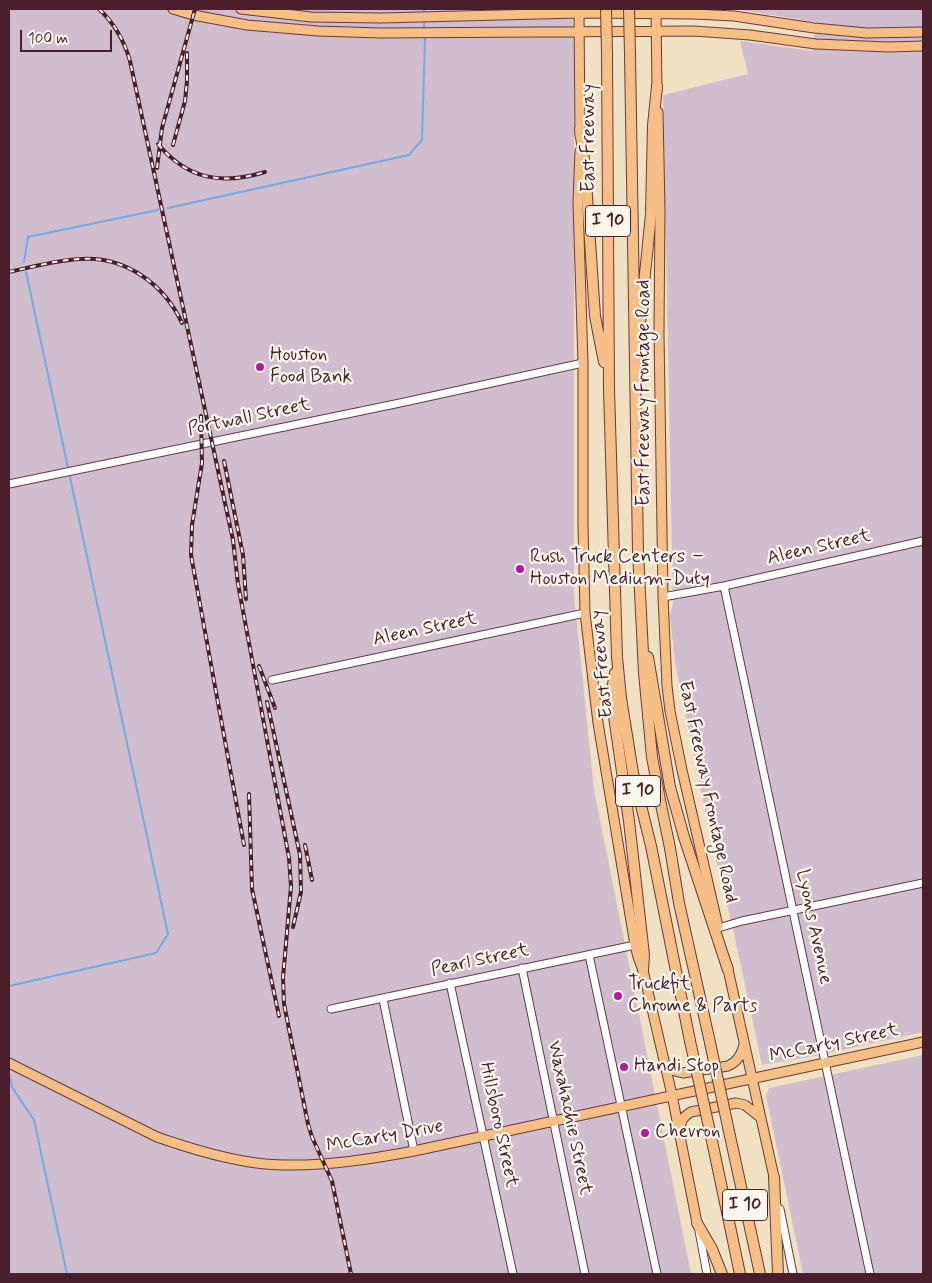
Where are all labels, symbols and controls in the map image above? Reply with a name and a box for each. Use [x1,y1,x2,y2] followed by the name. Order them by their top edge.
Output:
[22,20,115,52] scale bar
[28,29,68,49] text: 100 m
[579,84,601,192] street label: East Freeway
[586,206,630,237] road number: I 10
[634,280,656,506] street label: East Freeway Frontage Road
[270,345,352,389] place label: Houston Food Bank
[254,361,266,373] marker: Houston Food Bank
[186,394,312,442] street label: Portwall Street
[765,525,873,571] street label: Aleen Street
[530,547,710,591] place label: Rush Truck Centers – Houston Medium-Duty
[514,563,526,575] marker: Rush Truck Centers – Houston Medium-Duty
[371,608,479,652] street label: Aleen Street
[587,609,619,719] street label: East Freeway
[672,679,742,905] street label: East Freeway Frontage Road
[616,776,660,806] road number: I 10
[790,868,836,986] street label: Lyons Avenue
[429,940,531,982] street label: Pearl Street
[628,974,757,1018] place label: Truckfit Chrome & Parts
[612,990,624,1002] marker: Truckfit Chrome & Parts
[768,1019,900,1069] street label: McCarty Street
[542,1039,596,1197] street label: Waxahachie Street
[634,1056,719,1078] place label: Handi Stop
[474,1060,522,1190] street label: Hillsboro Street
[618,1061,630,1073] marker: Handi Stop
[325,1115,445,1159] street label: McCarty Drive
[655,1122,720,1144] place label: Chevron
[639,1127,651,1139] marker: Chevron
[722,1190,768,1220] road number: I 10

